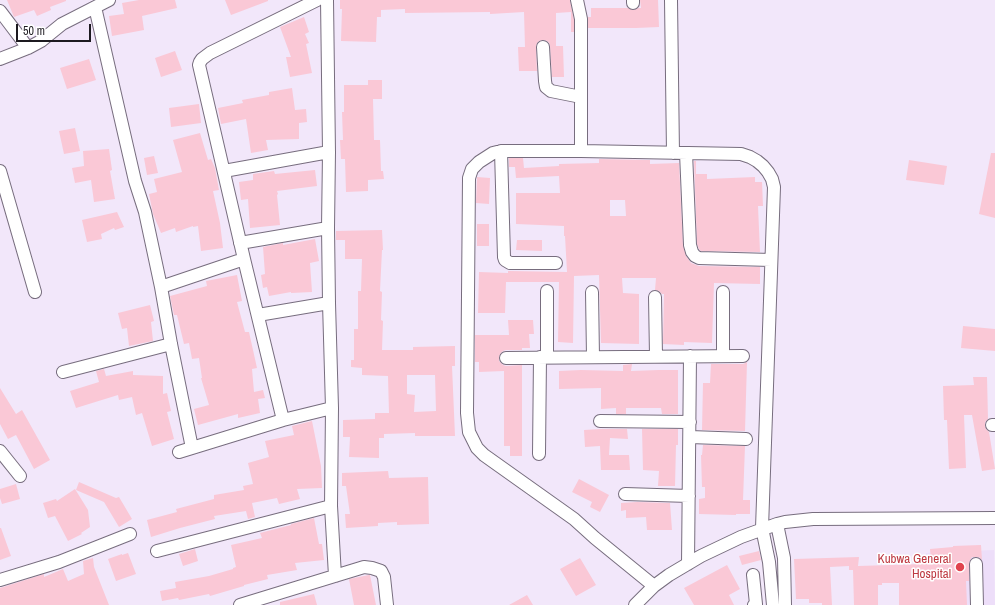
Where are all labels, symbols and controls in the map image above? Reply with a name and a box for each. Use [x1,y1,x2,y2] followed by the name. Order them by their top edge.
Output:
[18,16,93,42] scale bar
[23,23,45,39] text: 50 m
[878,552,951,583] place label: Kubwa General Hospital
[954,561,966,573] marker: Kubwa General Hospital

